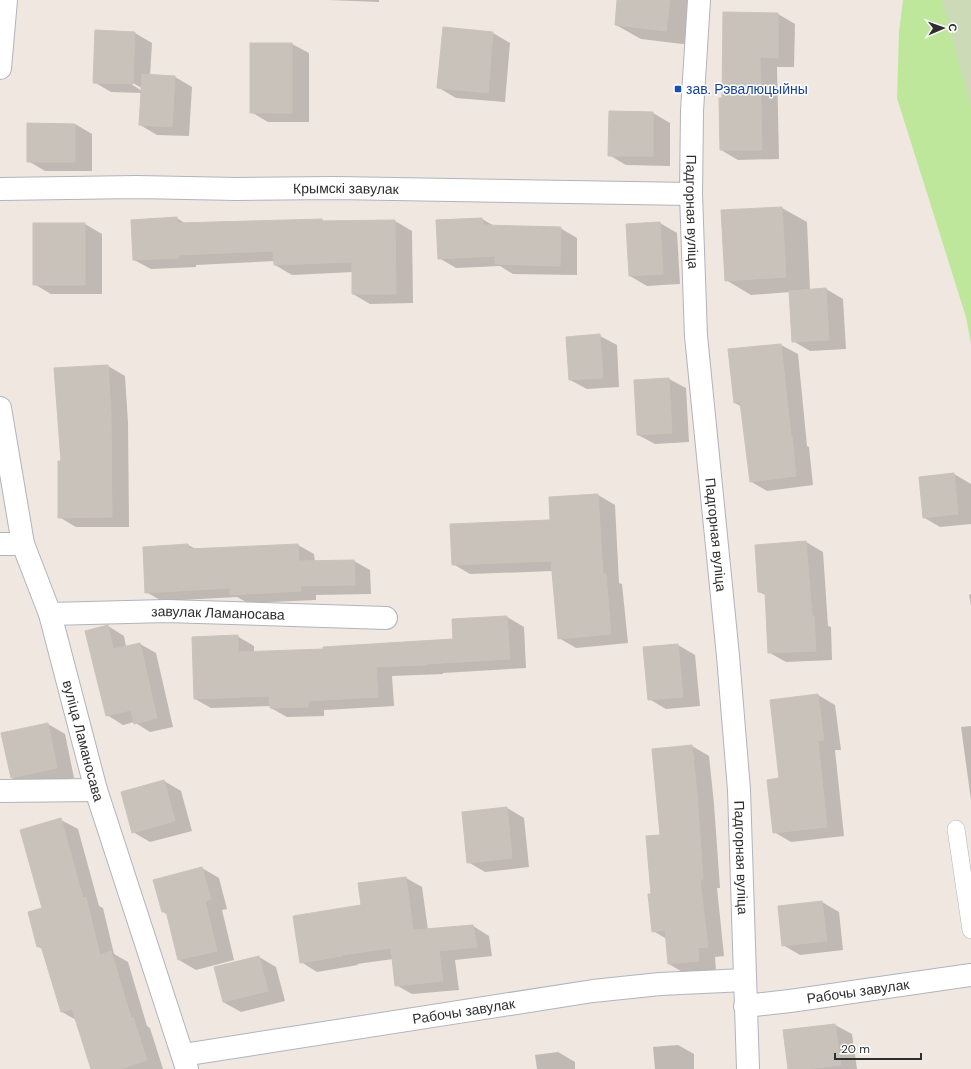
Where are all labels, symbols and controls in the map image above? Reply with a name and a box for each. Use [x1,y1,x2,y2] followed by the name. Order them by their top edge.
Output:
[923,8,963,48] north arrow
[946,23,960,32] text: С
[686,80,808,98] place label: зав. Рэвалюцыйны
[673,84,683,94] marker: зав. Рэвалюцыйны
[682,155,703,269] street label: Падгорная вуліца
[293,179,400,198] street label: Крымскі завулак
[701,477,731,593] street label: Падгорная вуліца
[151,602,285,624] street label: завулак Ламаносава
[59,678,108,804] street label: вуліца Ламаносава
[730,800,752,915] street label: Падгорная вуліца
[806,975,911,1007] street label: Рабочы завулак
[411,994,517,1028] street label: Рабочы завулак
[835,1035,921,1061] scale bar
[841,1041,870,1057] text: 20 m

